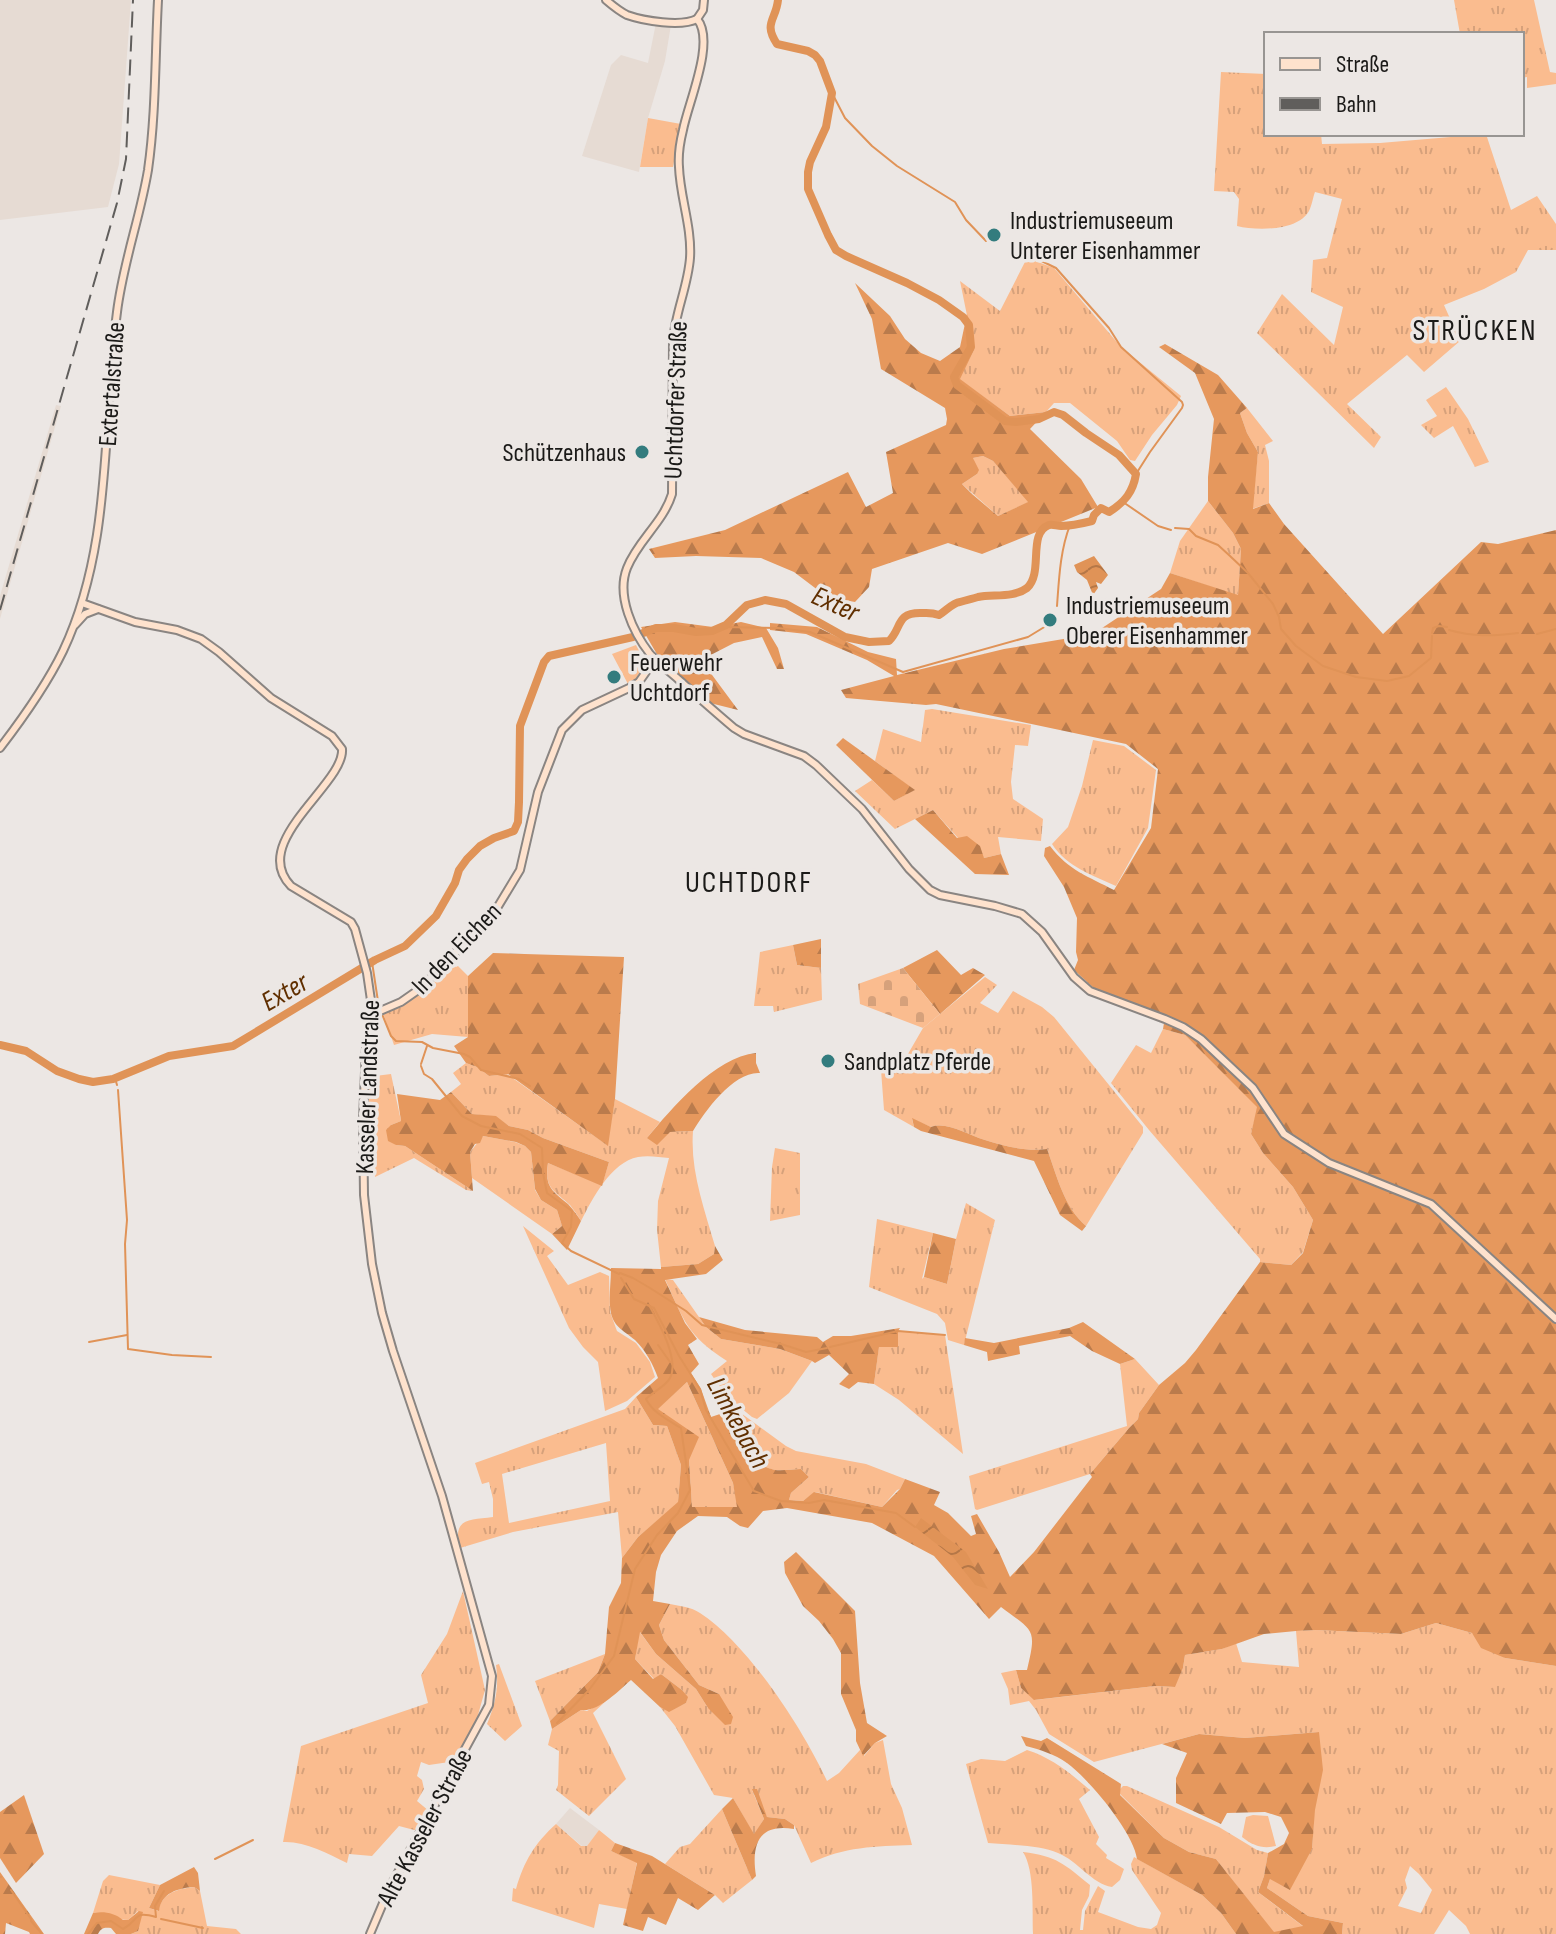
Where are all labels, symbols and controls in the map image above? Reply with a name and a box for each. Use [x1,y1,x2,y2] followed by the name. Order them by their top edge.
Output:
[1264,32,1524,136] legend
[1336,50,1389,79] text: Straße
[1336,90,1377,119] text: Bahn
[1010,206,1201,267] place label: Industriemuseeum Unterer Eisenhammer
[985,226,1003,244] marker: Industriemuseeum Unterer Eisenhammer
[1413,313,1538,349] district label: STRÜCKEN
[658,320,695,480] street label: Uchtdorfer Straße
[93,321,132,447] street label: Extertalstraße
[502,438,626,469] place label: Schützenhaus
[633,443,651,461] marker: Schützenhaus
[807,579,865,630] water label: Exter
[1066,591,1249,652] place label: Industriemuseeum Oberer Eisenhammer
[1041,611,1059,629] marker: Industriemuseeum Oberer Eisenhammer
[630,648,723,709] place label: Feuerwehr Uchtdorf
[605,668,623,686] marker: Feuerwehr Uchtdorf
[685,865,813,901] district label: UCHTDORF
[406,897,508,1001] street label: In den Eichen
[256,965,315,1019] water label: Exter
[350,999,387,1175] street label: Kasseler Landstraße
[844,1047,991,1078] place label: Sandplatz Pferde
[819,1052,837,1070] marker: Sandplatz Pferde
[699,1371,776,1474] water label: Limkebach
[370,1744,480,1912] street label: Alte Kasseler Straße

